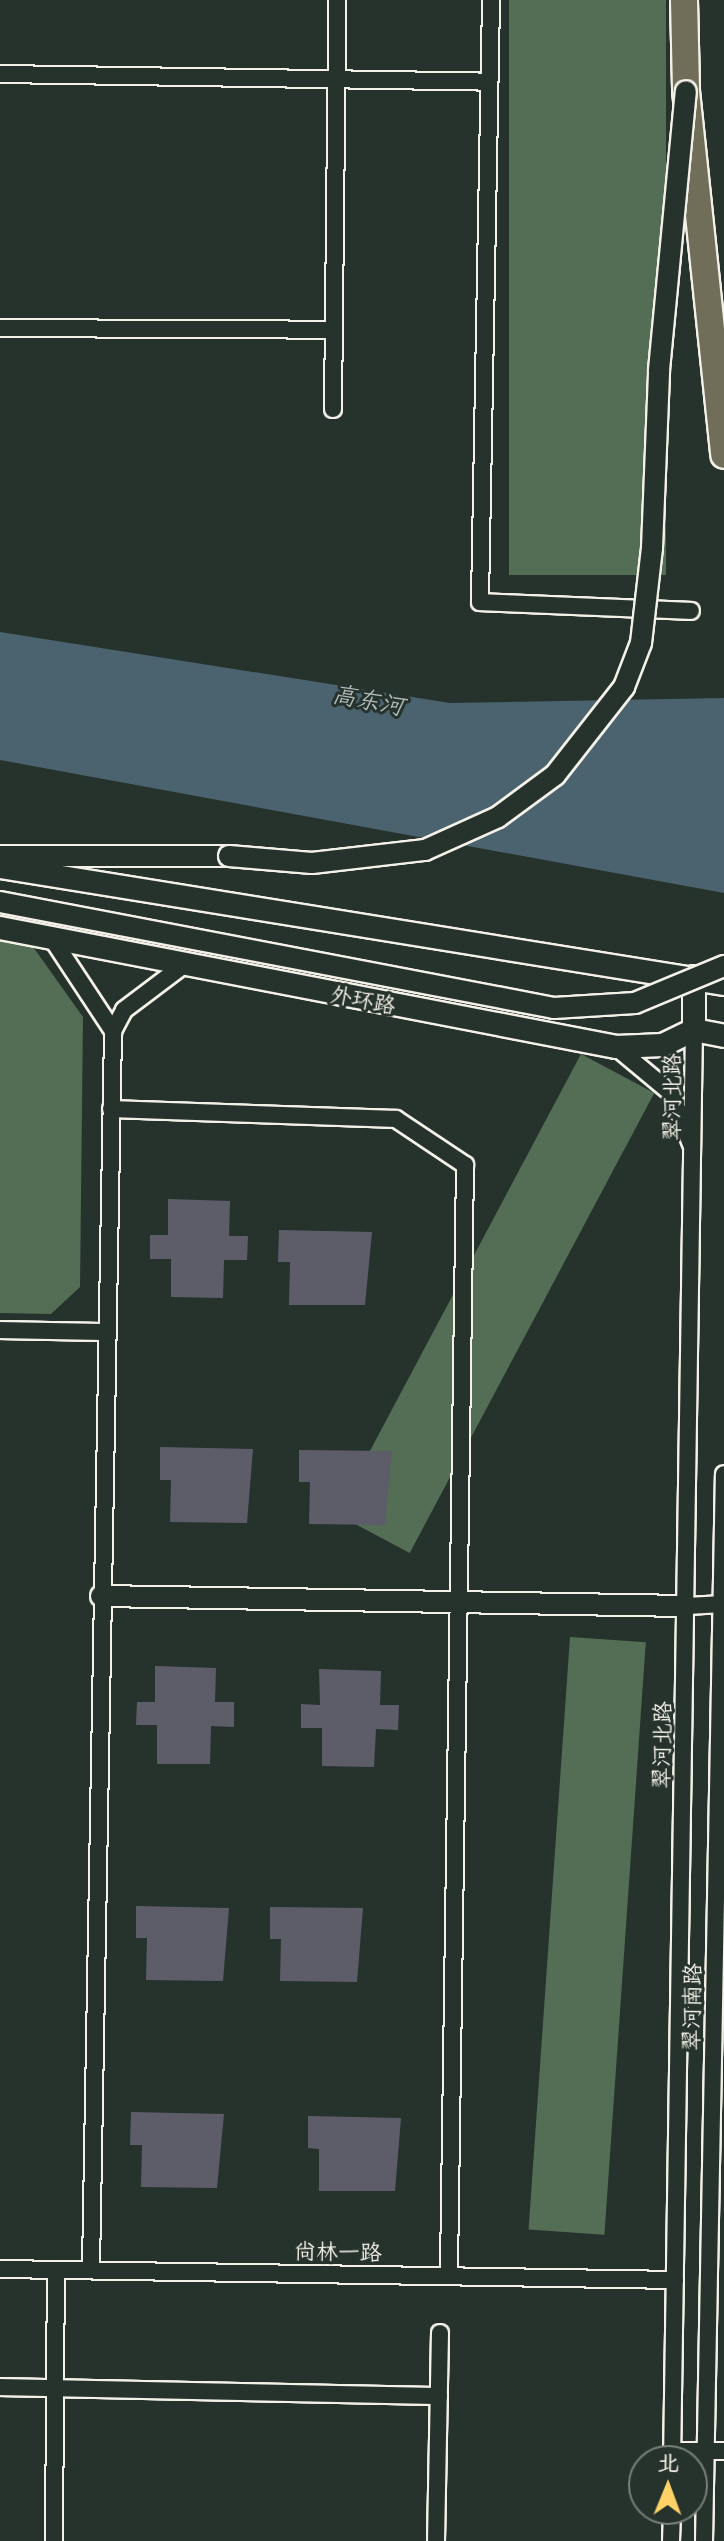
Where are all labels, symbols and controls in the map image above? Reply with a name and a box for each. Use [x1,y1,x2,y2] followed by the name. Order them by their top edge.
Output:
[330,680,406,722] water label: 高东河
[328,981,398,1019] street label: 外环路
[659,1053,685,1141] street label: 翠河北路
[648,1701,676,1789] street label: 翠河北路
[678,1963,706,2051] street label: 翠河南路
[294,2238,382,2266] street label: 尚林一路
[628,2445,708,2525] north arrow
[657,2448,680,2477] text: 北

